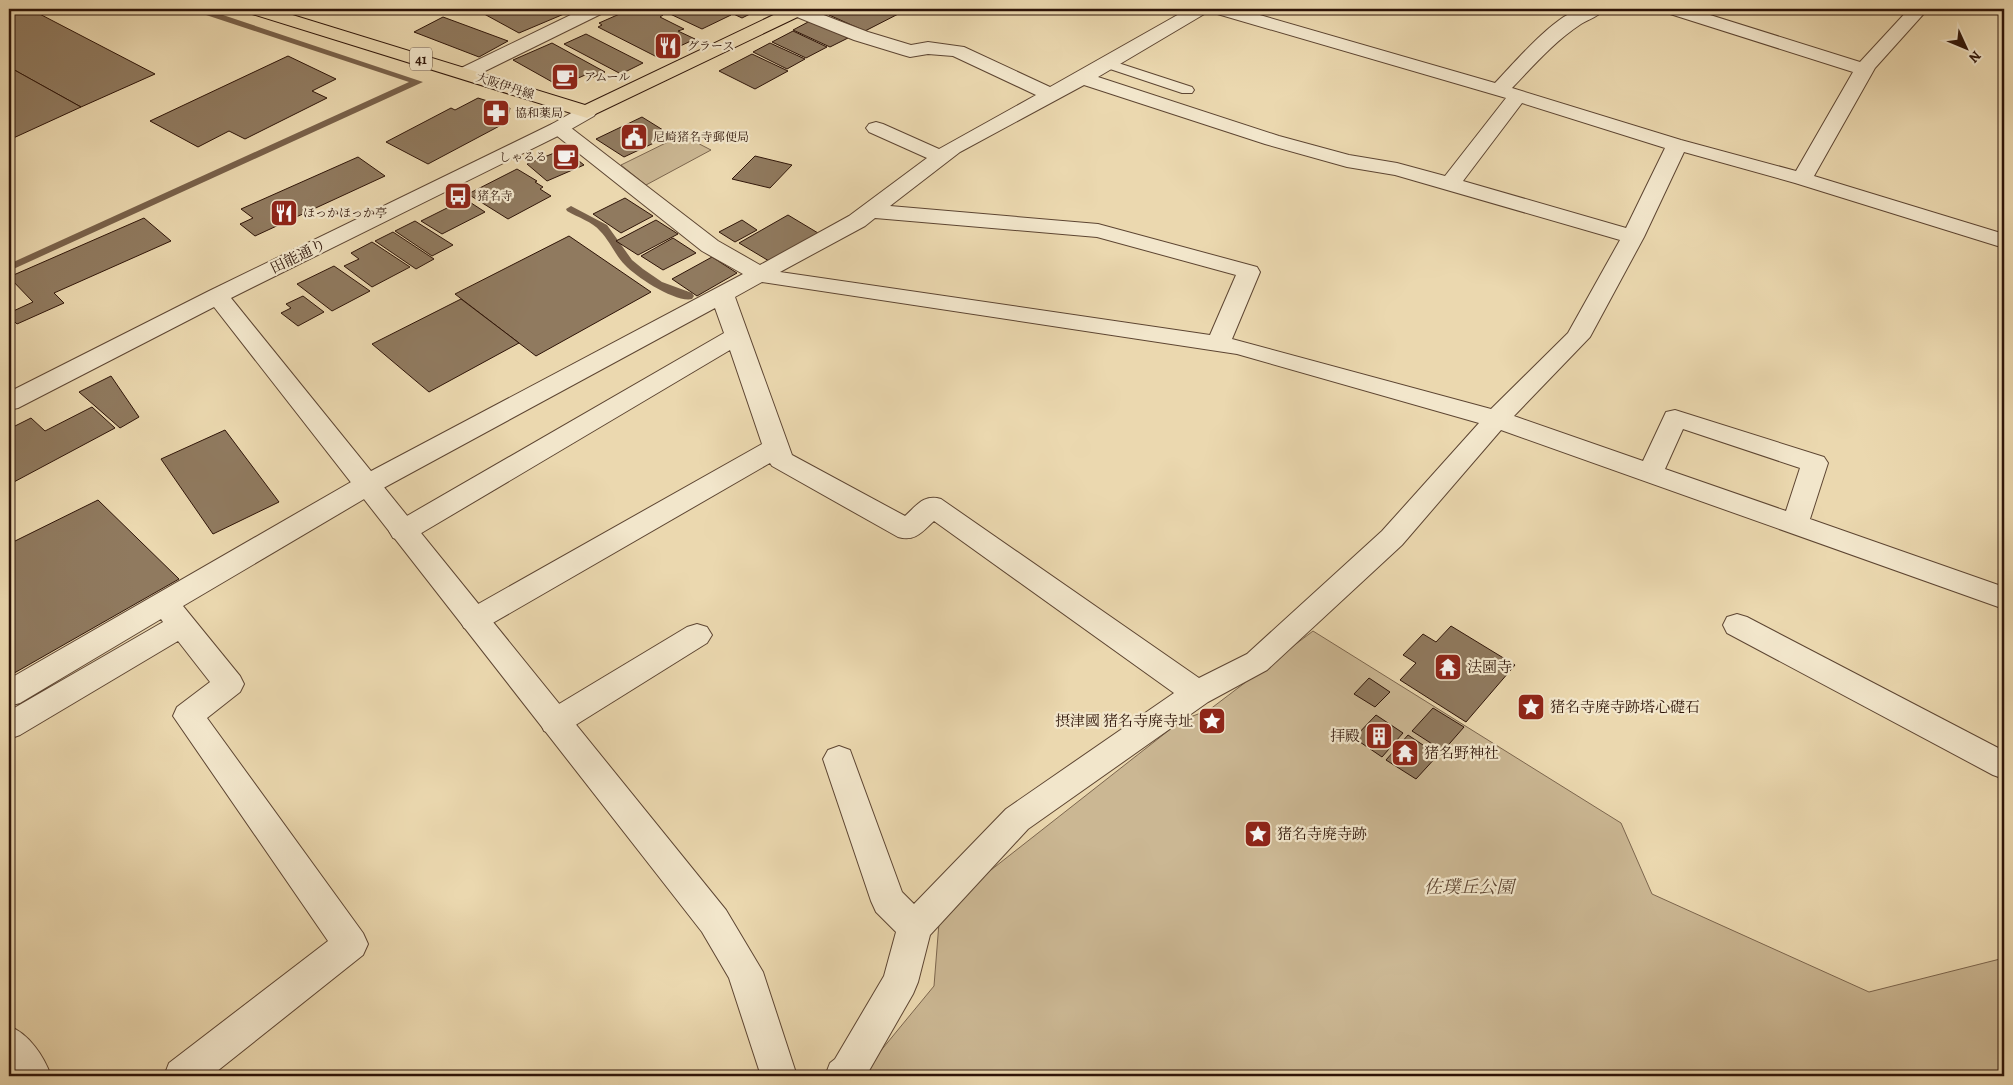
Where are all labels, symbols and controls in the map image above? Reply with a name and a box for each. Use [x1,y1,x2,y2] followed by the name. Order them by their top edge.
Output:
[1940,22,1990,72] north arrow
[653,31,683,61] restaurant icon: グラース
[687,38,734,54] place label: グラース
[1965,46,1985,67] text: N
[410,48,432,70] road number: 41
[550,62,580,92] cafe icon: アムール
[474,69,536,103] street label: 大阪伊丹線
[584,69,630,85] place label: アムール
[481,98,511,128] pharmacy icon: 協和薬局
[515,105,563,121] place label: 協和薬局
[619,122,649,152] public building icon: 尼崎猪名寺郵便局
[653,129,749,145] place label: 尼崎猪名寺郵便局
[551,142,581,172] cafe icon: しゃるる
[499,149,547,165] place label: しゃるる
[443,181,473,211] bus stop icon: 猪名寺
[477,188,513,204] place label: 猪名寺
[269,198,299,228] restaurant icon: ほっかほっか亭
[303,205,387,221] place label: ほっかほっか亭
[267,234,329,278] street label: 田能通り
[1433,652,1463,682] temple icon: 法園寺
[1467,657,1512,677] place label: 法園寺
[1516,692,1546,722] place icon: 猪名寺廃寺跡塔心礎石
[1550,697,1700,717] place label: 猪名寺廃寺跡塔心礎石
[1197,706,1227,736] place icon: 摂津國 猪名寺廃寺址
[1055,711,1193,731] place label: 摂津國 猪名寺廃寺址
[1364,721,1394,751] building icon: 拝殿
[1330,726,1360,746] place label: 拝殿
[1390,738,1420,768] temple icon: 猪名野神社
[1424,743,1499,763] place label: 猪名野神社
[1243,819,1273,849] place icon: 猪名寺廃寺跡
[1277,824,1367,844] place label: 猪名寺廃寺跡
[1424,875,1517,899] park label: 佐璞丘公園

